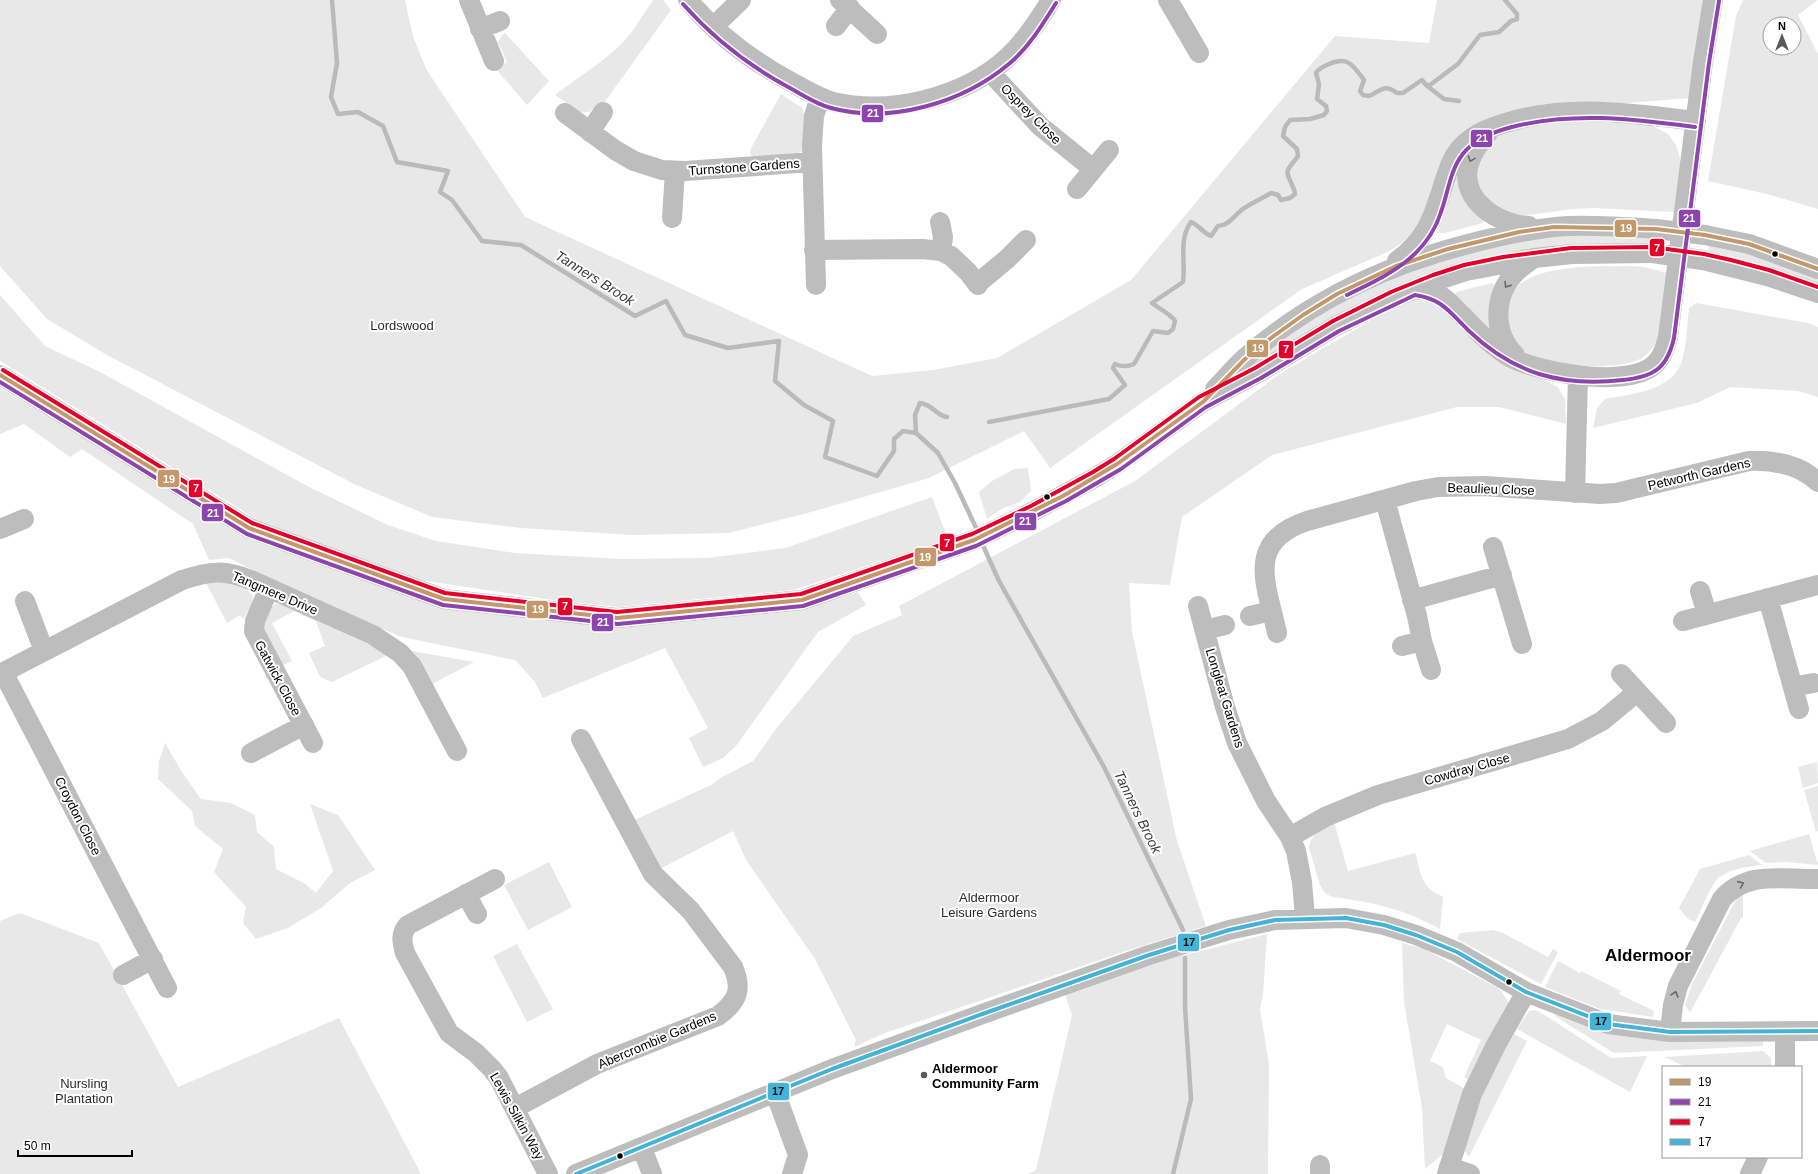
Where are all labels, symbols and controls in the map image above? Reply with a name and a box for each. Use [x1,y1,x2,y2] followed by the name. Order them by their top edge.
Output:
[1762,16,1802,56] north arrow
[1778,20,1786,32] text: N
[998,81,1064,147] street label: Osprey Close
[861,104,884,123] line badge: 21
[867,107,879,119] text: 21
[1470,129,1493,148] line badge: 21
[1476,132,1488,144] text: 21
[1468,155,1476,162] one-way arrow
[688,156,801,178] street label: Turnstone Gardens
[1678,209,1701,228] line badge: 21
[1683,212,1695,224] text: 21
[1614,219,1637,238] line badge: 19
[1620,222,1632,234] text: 19
[1649,238,1665,257] line badge: 7
[1654,242,1660,254] text: 7
[552,247,638,309] water label: Tanners Brook
[1770,249,1780,259] unlabelled marker
[1504,281,1512,288] one-way arrow
[370,318,434,333] park label: Lordswood
[1246,339,1269,358] line badge: 19
[1278,340,1294,359] line badge: 7
[1252,342,1264,354] text: 19
[1283,343,1289,355] text: 7
[1646,455,1752,493] street label: Petworth Gardens
[157,469,180,488] line badge: 19
[163,473,175,485] text: 19
[188,479,203,498] line badge: 7
[1447,480,1535,498] street label: Beaulieu Close
[193,482,199,494] text: 7
[1042,492,1052,502] unlabelled marker
[201,503,224,522] line badge: 21
[207,507,219,519] text: 21
[1014,512,1037,531] line badge: 21
[1019,515,1031,527] text: 21
[939,533,955,552] line badge: 7
[944,537,950,549] text: 7
[914,547,937,567] line badge: 19
[919,551,931,563] text: 19
[230,568,320,618] street label: Tangmere Drive
[557,597,573,616] line badge: 7
[526,600,549,619] line badge: 19
[562,600,568,612] text: 7
[532,603,544,615] text: 19
[591,613,614,632] line badge: 21
[597,616,609,628] text: 21
[252,638,304,718] street label: Gatwick Close
[1203,646,1247,750] street label: Longleat Gardens
[1423,750,1511,788] street label: Cowdray Close
[1111,768,1165,857] water label: Tanners Brook
[52,774,104,858] street label: Croydon Close
[1736,881,1744,889] one-way arrow
[941,890,1038,920] park label: Aldermoor Leisure Gardens
[1177,933,1200,952] line badge: 17
[1183,936,1195,948] text: 17
[1605,946,1691,965] district label: Aldermoor
[1504,977,1514,987] unlabelled marker
[1670,990,1679,997] one-way arrow
[596,1008,719,1072] street label: Abercrombie Gardens
[1589,1012,1612,1031] line badge: 17
[1595,1015,1607,1027] text: 17
[932,1061,1039,1091] place label: Aldermoor Community Farm
[1662,1066,1802,1158] legend
[487,1070,547,1163] street label: Lewis Silkin Way
[919,1070,929,1080] marker: Aldermoor Community Farm
[1698,1075,1712,1089] text: 19
[55,1076,113,1106] park label: Nursling Plantation
[767,1082,790,1101] line badge: 17
[772,1085,784,1097] text: 17
[1698,1095,1712,1109] text: 21
[1698,1115,1705,1129] text: 7
[18,1132,132,1158] scale bar
[1698,1135,1712,1149] text: 17
[24,1139,51,1153] text: 50 m
[615,1151,625,1161] unlabelled marker

